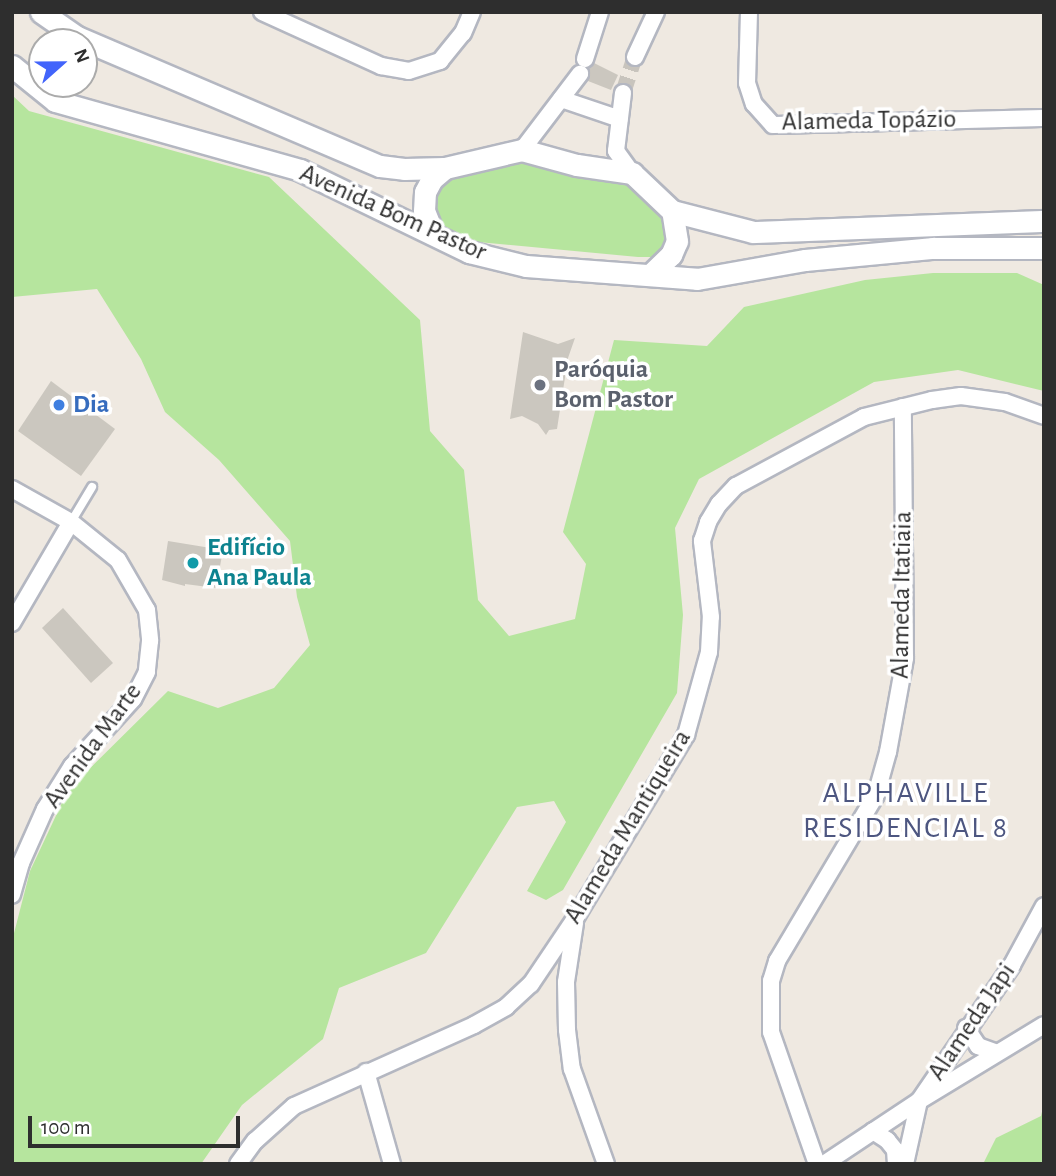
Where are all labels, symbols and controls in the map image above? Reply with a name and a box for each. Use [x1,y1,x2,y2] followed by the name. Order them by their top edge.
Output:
[28,28,98,98] north arrow
[70,46,92,66] text: N
[781,104,957,138] street label: Alameda Topázio
[295,158,491,268] street label: Avenida Bom Pastor
[554,354,673,416] place label: Paróquia Bom Pastor
[532,377,548,393] marker: Paróquia Bom Pastor
[73,389,109,421] place label: Dia
[51,397,67,413] marker: Dia
[885,511,919,679] street label: Alameda Itatiaia
[207,532,312,594] place label: Edifício Ana Paula
[185,555,201,571] marker: Edifício Ana Paula
[37,677,149,815] street label: Avenida Marte
[558,724,698,930] street label: Alameda Mantiqueira
[805,775,1007,846] district label: ALPHAVILLE RESIDENCIAL 8
[921,957,1023,1087] street label: Alameda Japi
[32,1102,243,1146] scale bar
[41,1117,91,1138] text: 100 m

